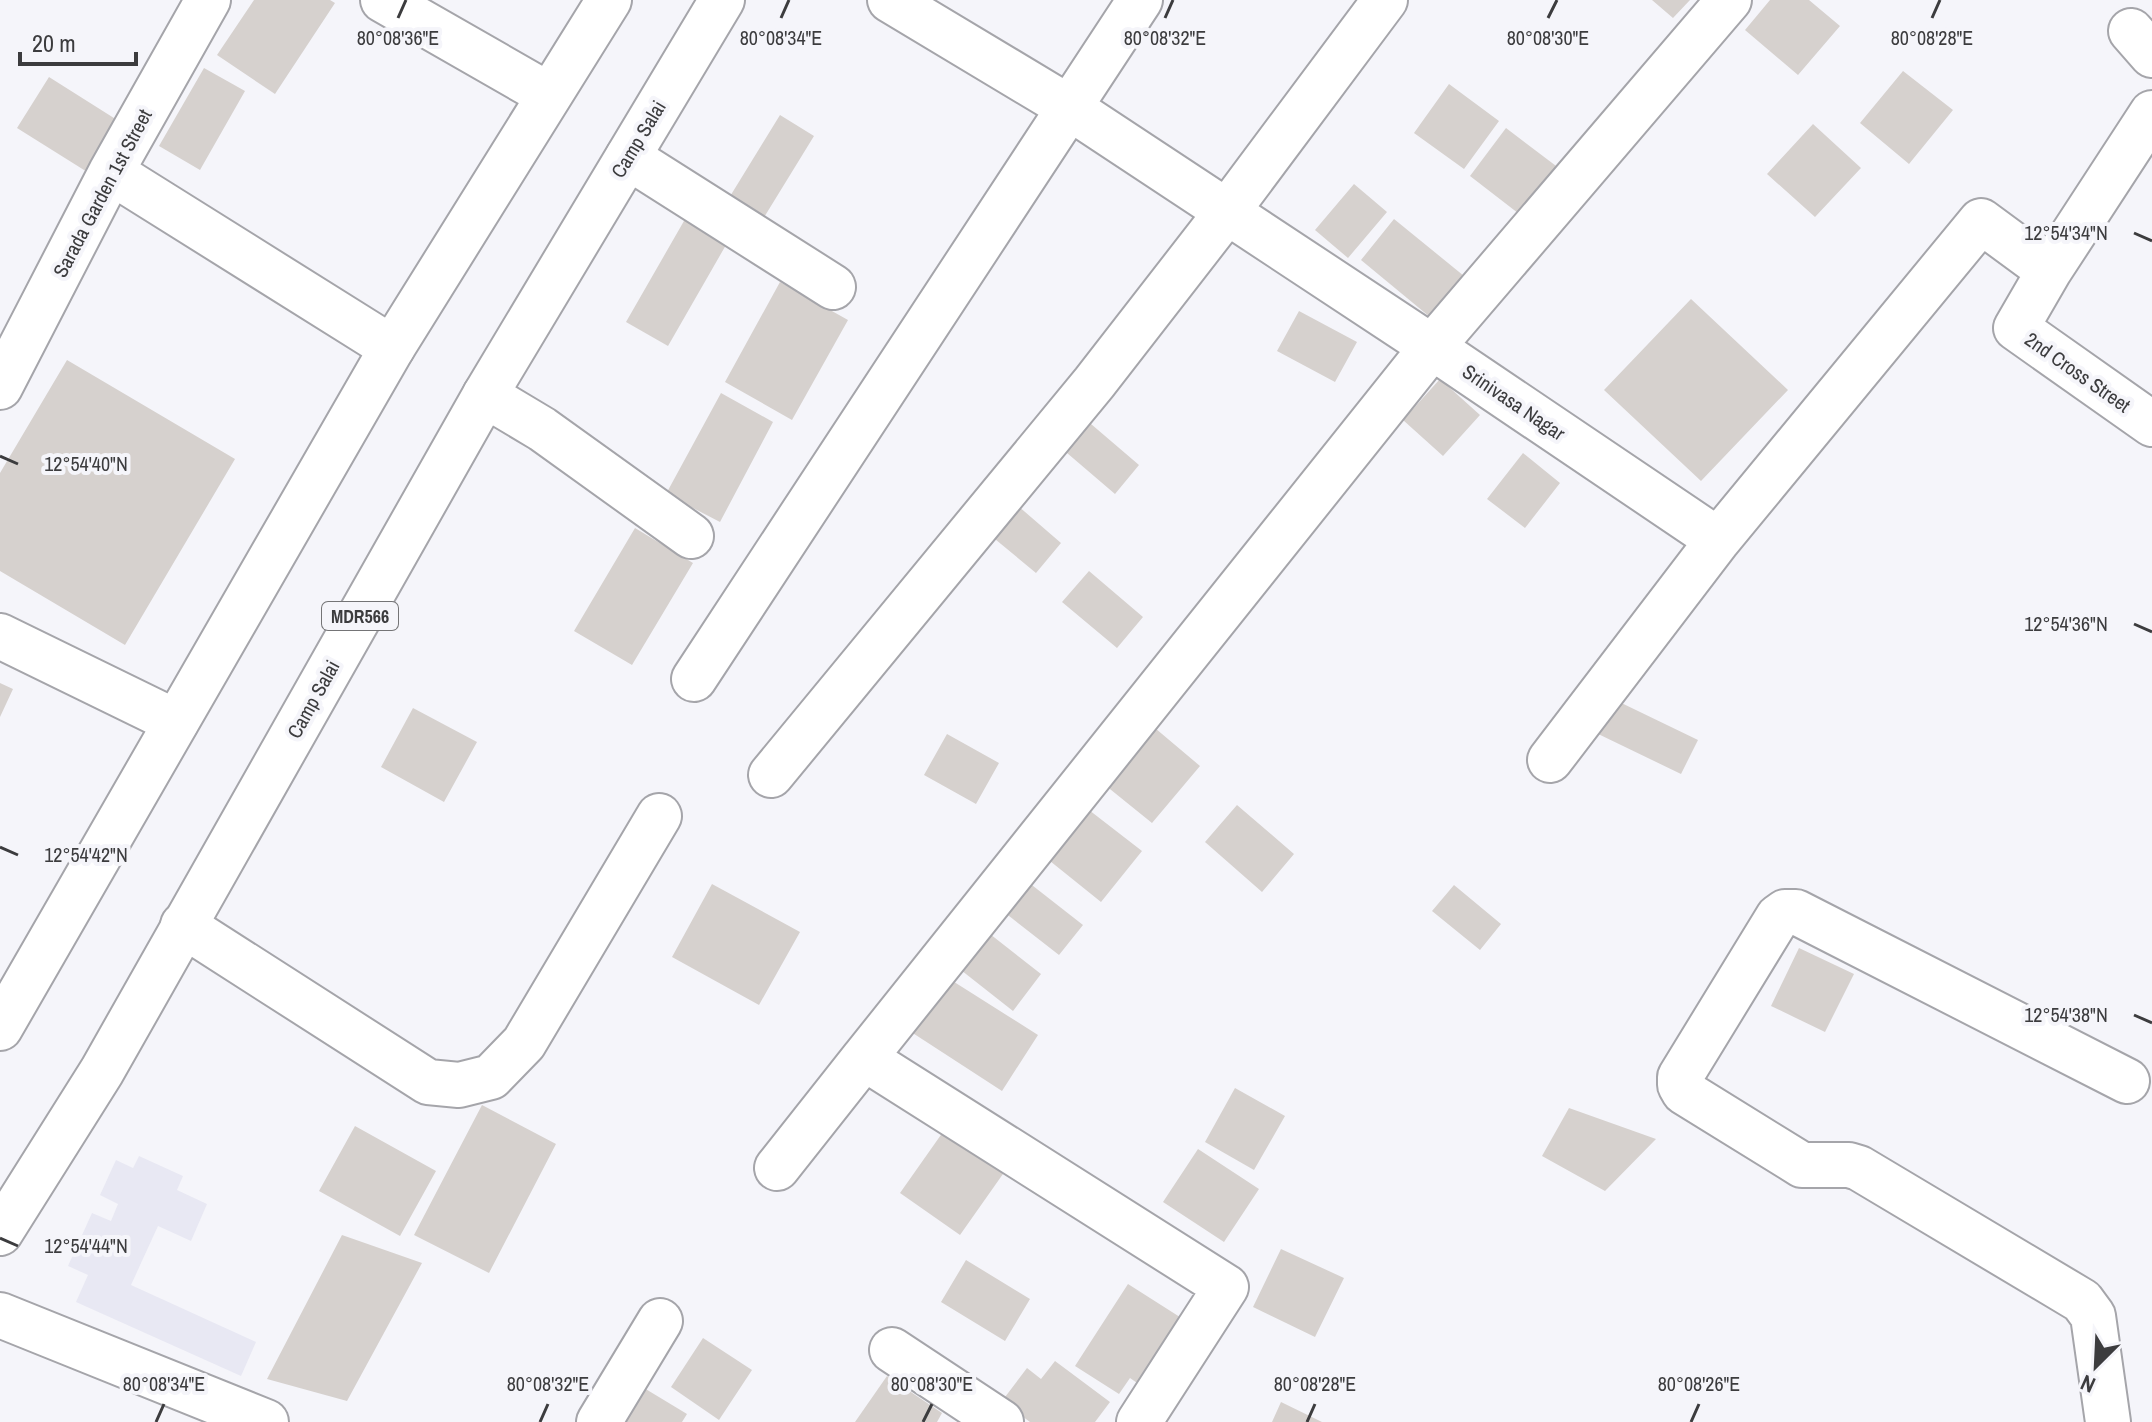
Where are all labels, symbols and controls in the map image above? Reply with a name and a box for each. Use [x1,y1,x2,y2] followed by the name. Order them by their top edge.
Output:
[20,16,136,66] scale bar
[357,24,439,51] text: 80°08'36"E
[740,24,822,51] text: 80°08'34"E
[1124,24,1206,51] text: 80°08'32"E
[1507,24,1589,51] text: 80°08'30"E
[1891,24,1973,51] text: 80°08'28"E
[32,27,76,59] text: 20 m
[604,95,672,183] street label: Camp Salai
[46,104,158,282] street label: Sarada Garden 1st Street
[2024,219,2108,246] text: 12°54'34"N
[2020,326,2137,419] street label: 2nd Cross Street
[1457,358,1571,447] street label: Srinivasa Nagar
[44,450,128,477] text: 12°54'40"N
[322,602,398,630] road number: MDR566
[2024,610,2108,637] text: 12°54'36"N
[280,655,346,743] street label: Camp Salai
[44,841,128,868] text: 12°54'42"N
[2024,1001,2108,1028] text: 12°54'38"N
[44,1232,128,1259] text: 12°54'44"N
[2056,1326,2136,1406] north arrow
[2076,1368,2100,1401] text: N
[123,1370,205,1397] text: 80°08'34"E
[507,1370,589,1397] text: 80°08'32"E
[891,1370,973,1397] text: 80°08'30"E
[1274,1370,1356,1397] text: 80°08'28"E
[1658,1370,1740,1397] text: 80°08'26"E

